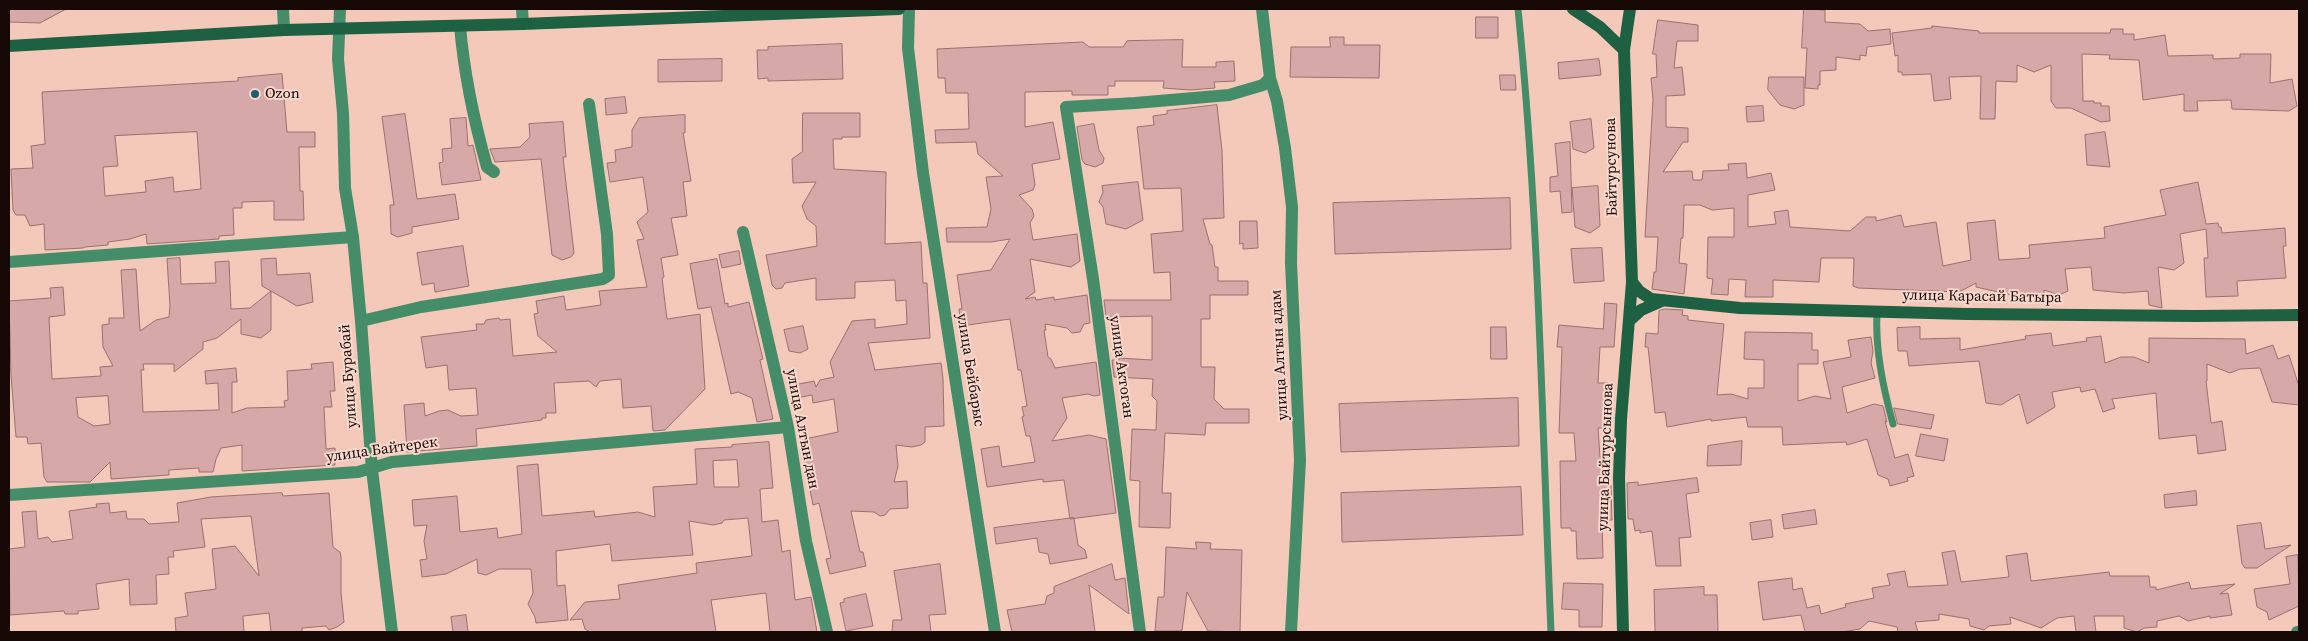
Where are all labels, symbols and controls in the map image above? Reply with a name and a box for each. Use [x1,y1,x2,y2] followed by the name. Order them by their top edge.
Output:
[265,85,300,103] place label: Ozon
[249,88,261,100] marker: Ozon
[1602,117,1622,217] street label: Байтурсунова
[1902,287,2062,307] street label: улица Карасай Батыра
[1268,289,1292,421] street label: улица Алтын адам
[952,312,988,428] street label: улица Бейбарыс
[1105,314,1137,420] street label: улица Актоган
[336,323,362,429] street label: улица Бурабай
[782,367,822,491] street label: улица Алтын дан
[1594,383,1618,531] street label: улица Байтурсынова
[325,433,439,467] street label: улица Байтерек

